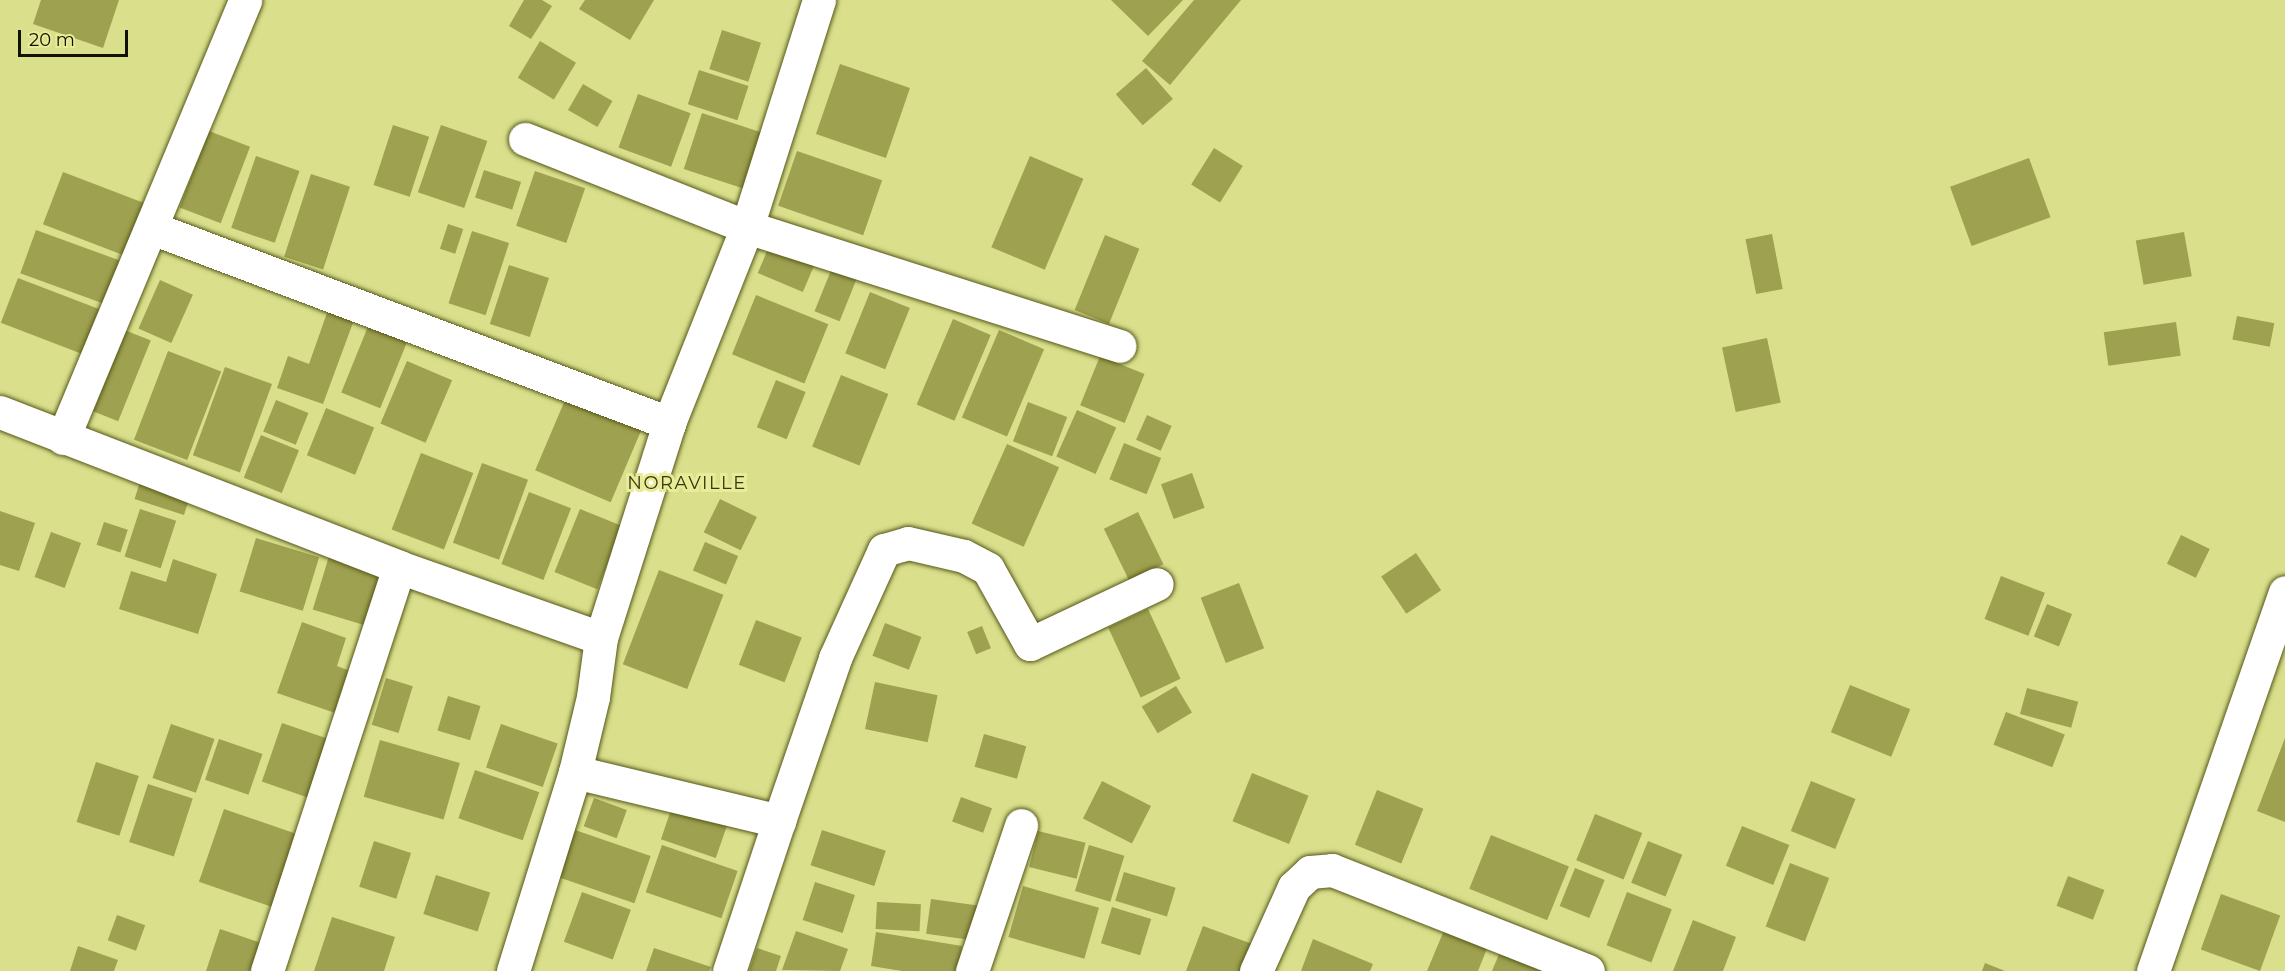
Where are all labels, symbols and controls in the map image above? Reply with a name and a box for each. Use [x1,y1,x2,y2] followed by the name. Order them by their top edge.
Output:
[21,18,130,56] scale bar
[29,29,75,51] text: 20 m
[627,472,747,494] district label: NORAVILLE

